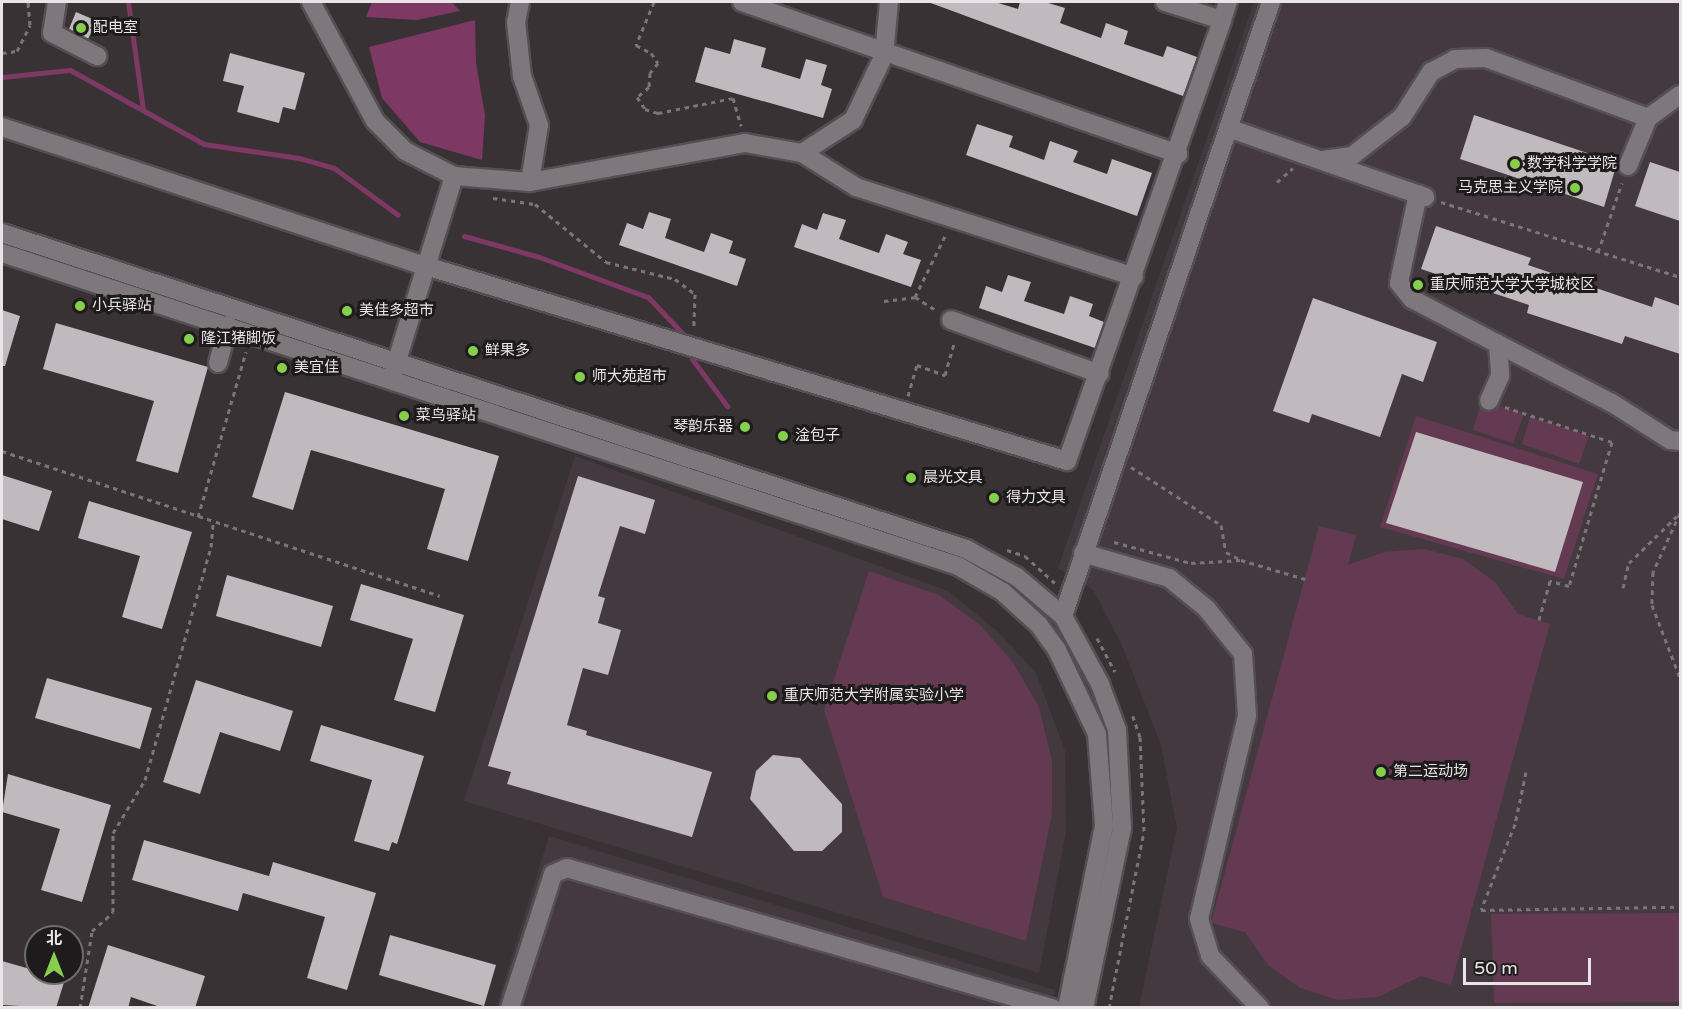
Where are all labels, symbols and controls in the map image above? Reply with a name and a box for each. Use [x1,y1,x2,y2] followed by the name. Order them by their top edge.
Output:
[93,19,138,37] place label: 配电室
[74,21,88,35] marker: 配电室
[1527,155,1617,173] place label: 数学科学学院
[1508,157,1522,171] marker: 数学科学学院
[1458,179,1563,197] place label: 马克思主义学院
[1568,181,1582,195] marker: 马克思主义学院
[1430,276,1595,294] place label: 重庆师范大学大学城校区
[1411,278,1425,292] marker: 重庆师范大学大学城校区
[92,297,152,315] place label: 小兵驿站
[73,299,87,313] marker: 小兵驿站
[359,302,434,320] place label: 美佳多超市
[340,304,354,318] marker: 美佳多超市
[201,330,276,348] place label: 隆江猪脚饭
[182,332,196,346] marker: 隆江猪脚饭
[485,342,530,360] place label: 鲜果多
[466,344,480,358] marker: 鲜果多
[294,359,339,377] place label: 美宜佳
[275,361,289,375] marker: 美宜佳
[592,368,667,386] place label: 师大苑超市
[573,370,587,384] marker: 师大苑超市
[416,407,476,425] place label: 菜鸟驿站
[397,409,411,423] marker: 菜鸟驿站
[673,418,733,436] place label: 琴韵乐器
[738,420,752,434] marker: 琴韵乐器
[795,427,840,445] place label: 淦包子
[776,429,790,443] marker: 淦包子
[923,469,983,487] place label: 晨光文具
[904,471,918,485] marker: 晨光文具
[1006,489,1066,507] place label: 得力文具
[987,491,1001,505] marker: 得力文具
[784,687,964,705] place label: 重庆师范大学附属实验小学
[765,689,779,703] marker: 重庆师范大学附属实验小学
[1393,763,1468,781] place label: 第二运动场
[1374,765,1388,779] marker: 第二运动场
[24,925,84,985] north arrow
[46,929,62,949] text: 北
[1466,946,1594,984] scale bar
[1474,957,1518,979] text: 50 m

